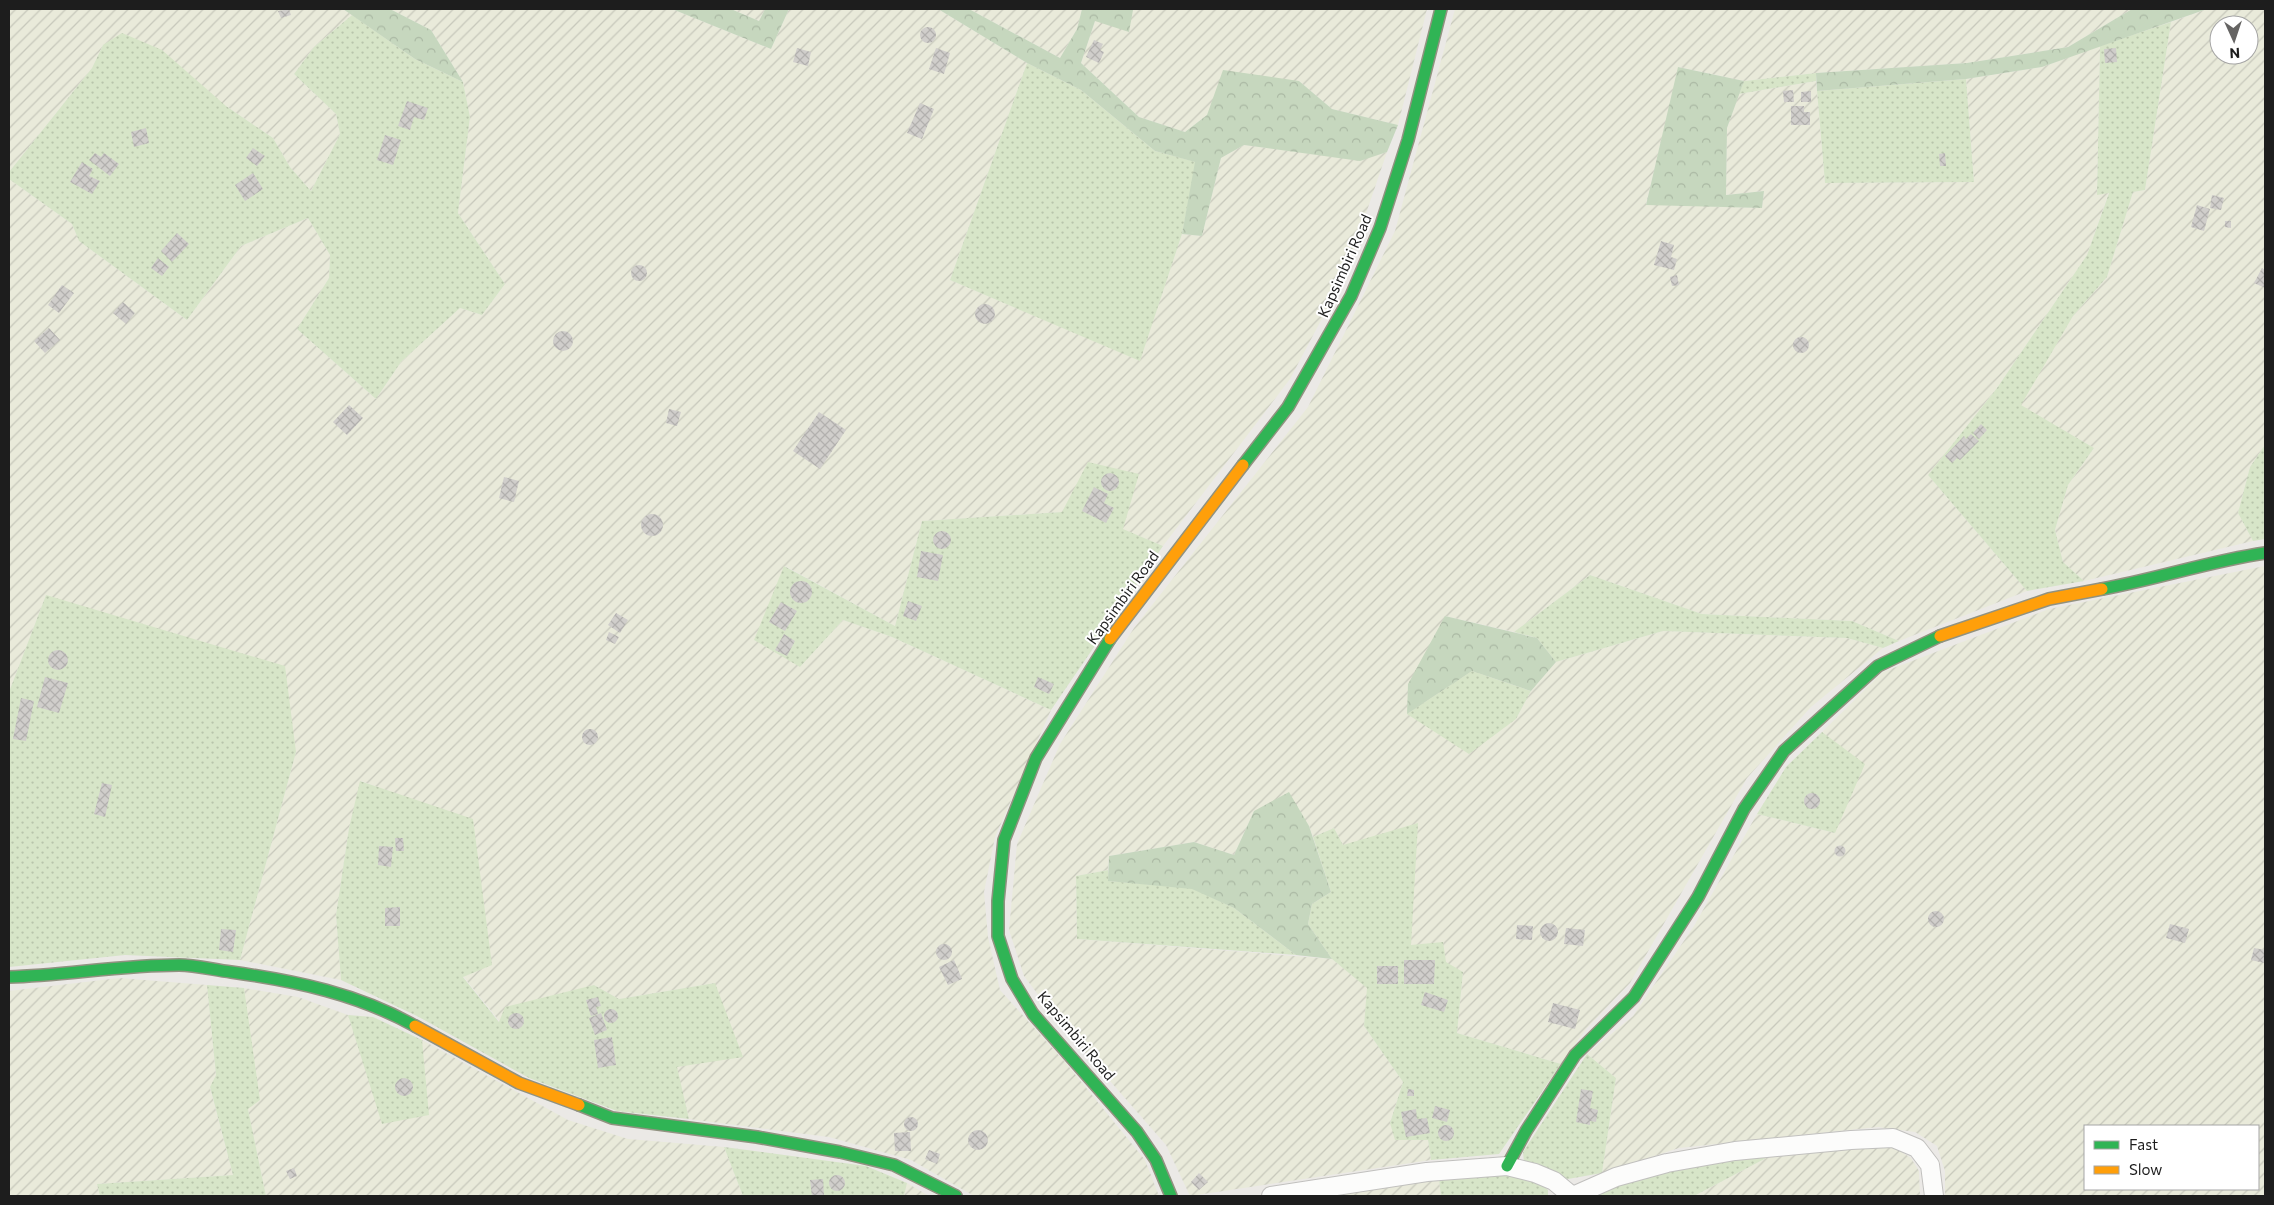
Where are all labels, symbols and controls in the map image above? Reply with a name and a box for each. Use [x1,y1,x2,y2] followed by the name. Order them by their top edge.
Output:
[2209,15,2259,65] north arrow
[2229,45,2240,62] text: N
[1313,211,1375,320] street label: Kapsimbiri Road
[1082,547,1162,648] street label: Kapsimbiri Road
[1034,987,1119,1084] street label: Kapsimbiri Road
[2084,1125,2259,1190] legend
[2129,1135,2158,1153] text: Fast
[2129,1160,2162,1178] text: Slow

